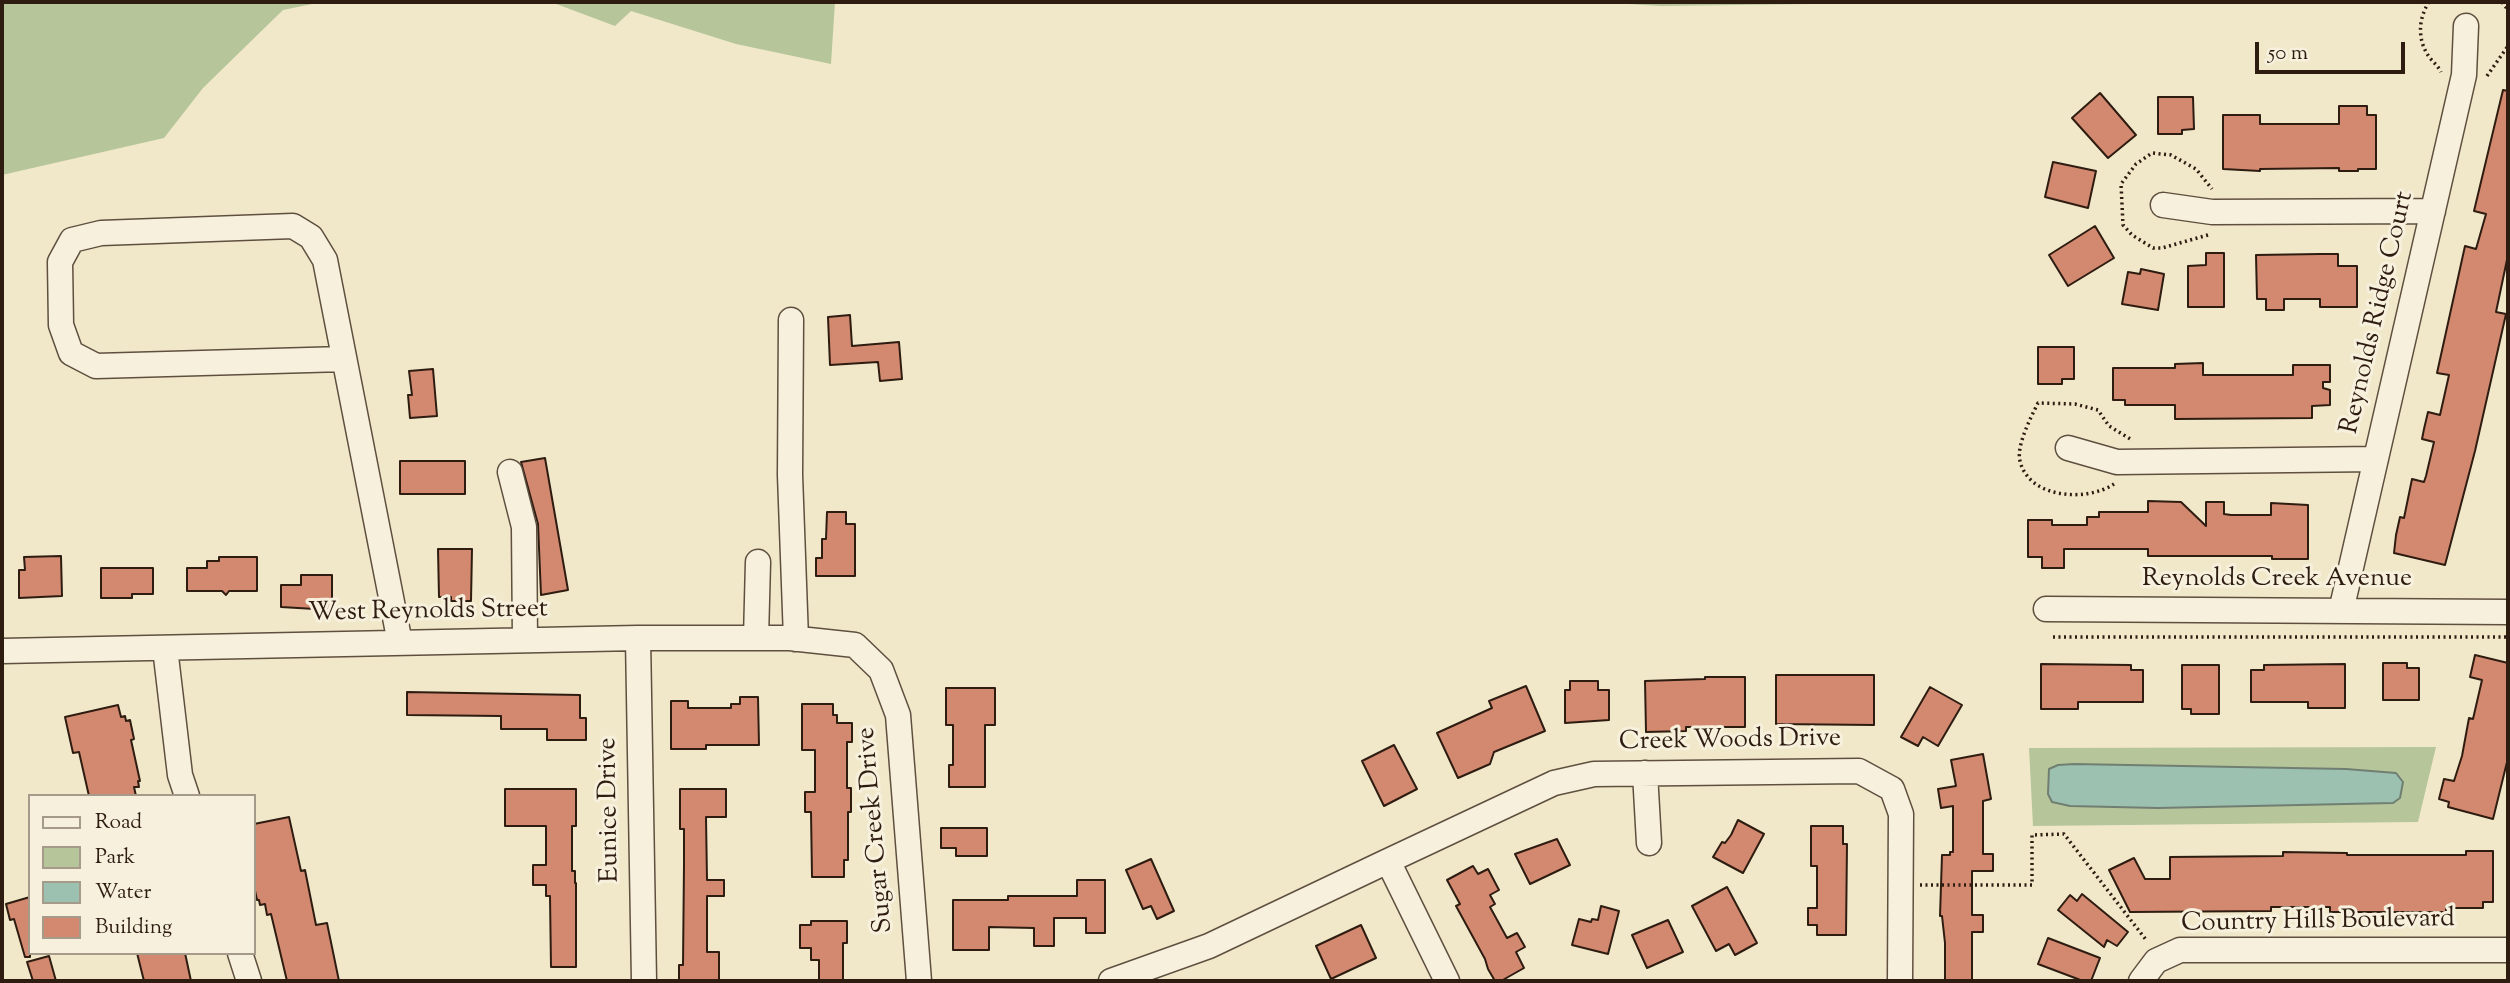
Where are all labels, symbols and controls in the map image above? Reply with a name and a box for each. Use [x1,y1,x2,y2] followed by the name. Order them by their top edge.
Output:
[2258,28,2408,72] scale bar
[2268,39,2308,69] text: 50 m
[2336,189,2422,437] street label: Reynolds Ridge Court
[2142,565,2412,597] street label: Reynolds Creek Avenue
[308,595,548,631] street label: West Reynolds Street
[1619,724,1841,760] street label: Creek Woods Drive
[852,726,902,934] street label: Sugar Creek Drive
[594,737,628,883] street label: Eunice Drive
[28,794,256,955] legend
[95,808,142,838] text: Road
[95,843,135,873] text: Park
[95,878,151,908] text: Water
[2181,905,2455,941] street label: Country Hills Boulevard
[95,913,172,943] text: Building

